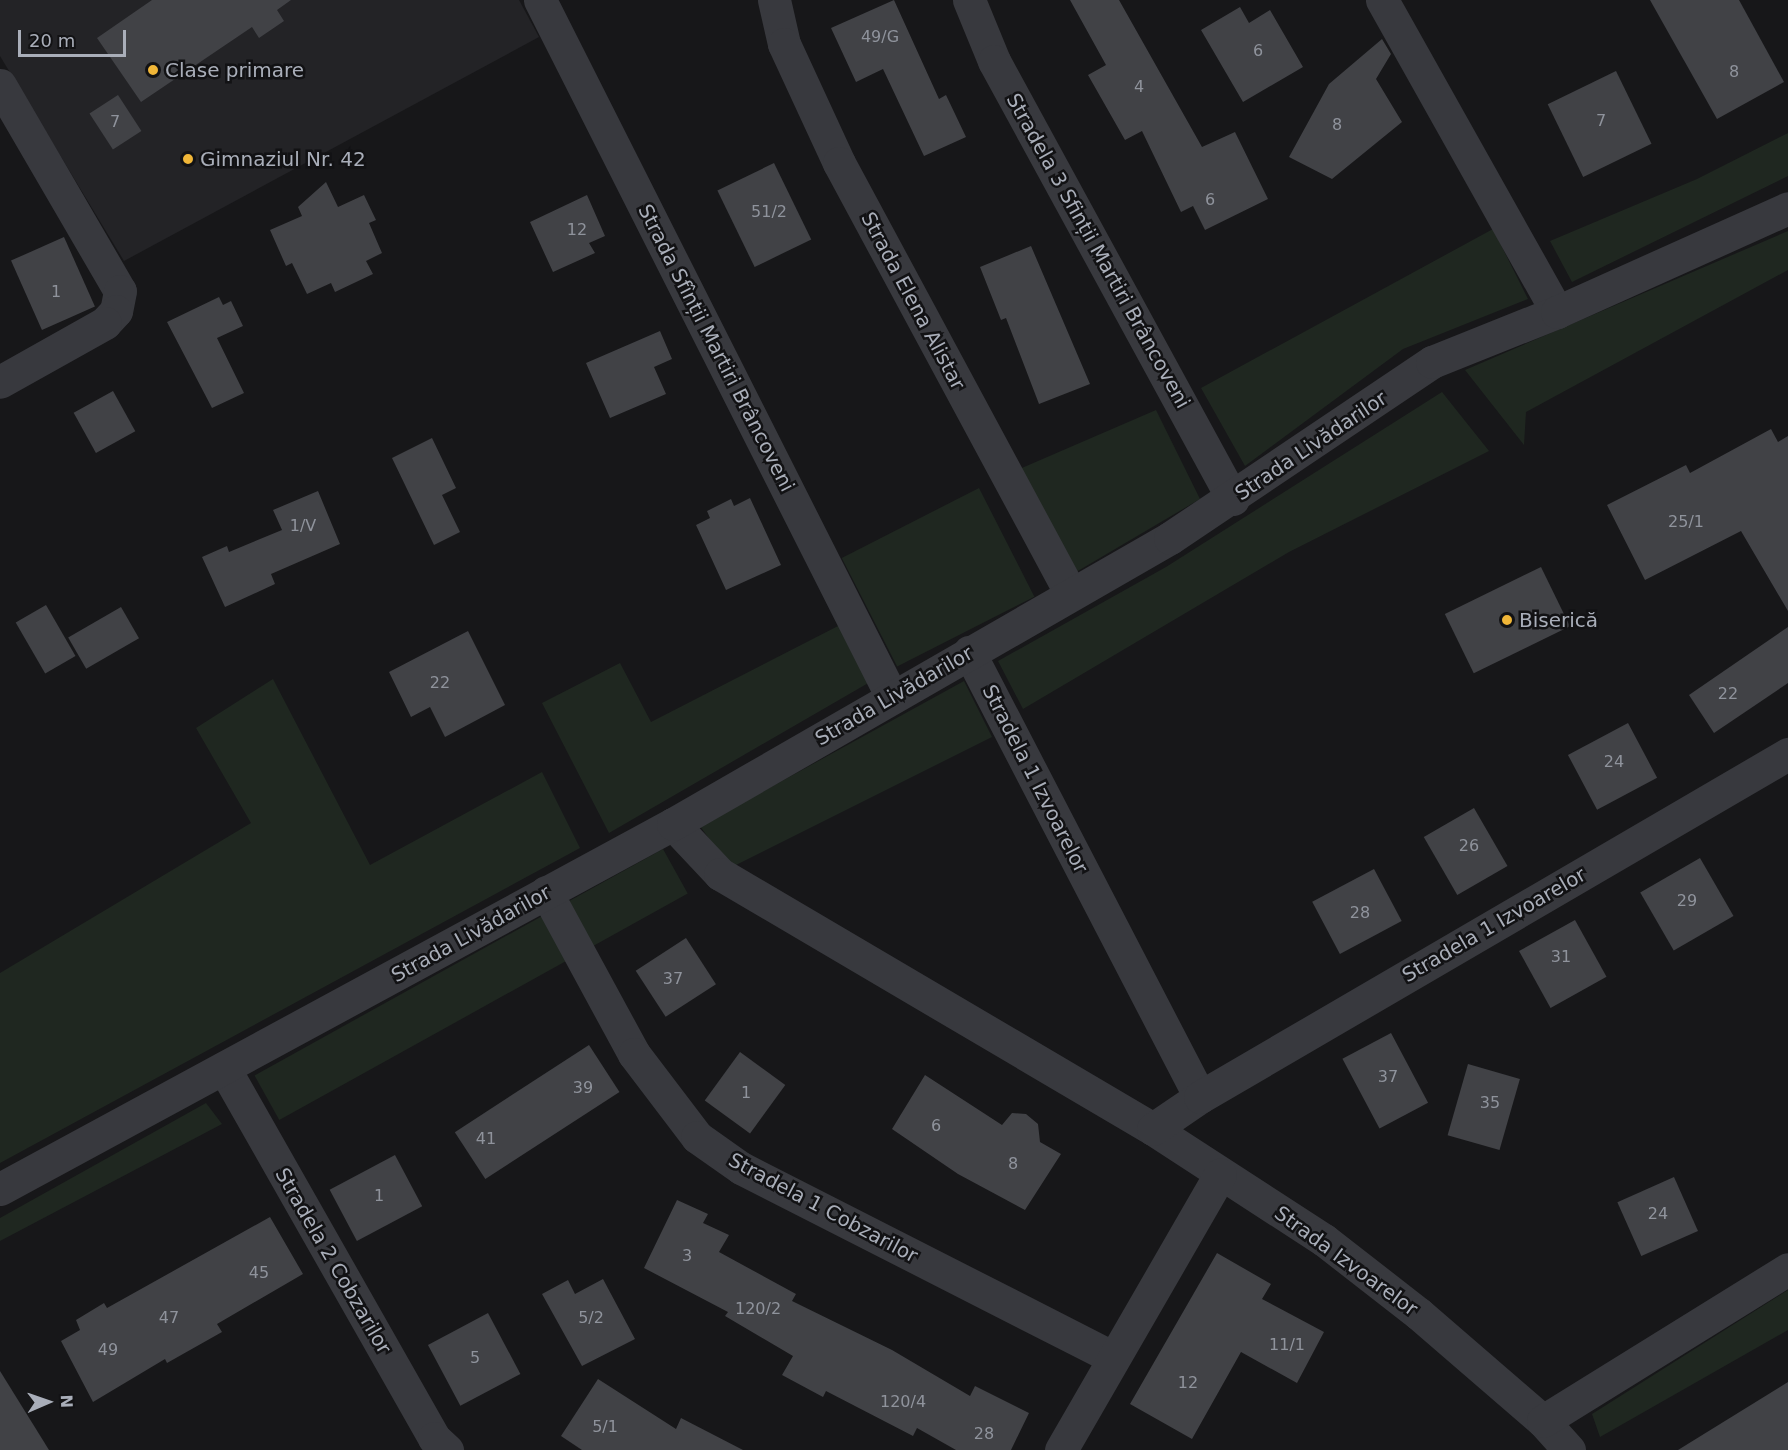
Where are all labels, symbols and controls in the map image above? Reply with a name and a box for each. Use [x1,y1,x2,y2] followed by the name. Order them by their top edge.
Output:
[21,18,129,56] scale bar
[861,27,899,47] house number: 49/G
[29,30,75,51] text: 20 m
[1253,41,1263,61] house number: 6
[165,58,304,82] place label: Clase primare
[1729,62,1739,82] house number: 8
[146,63,160,77] marker: Clase primare
[1134,77,1144,97] house number: 4
[1001,89,1195,413] street label: Stradela 3 Sfinții Martiri Brâncoveni
[1596,111,1606,131] house number: 7
[110,112,120,132] house number: 7
[1332,115,1342,135] house number: 8
[200,147,366,171] place label: Gimnaziul Nr. 42
[181,152,195,166] marker: Gimnaziul Nr. 42
[1205,190,1215,210] house number: 6
[633,200,799,496] street label: Strada Sfînții Martiri Brâncoveni
[751,202,787,222] house number: 51/2
[856,208,970,394] street label: Strada Elena Alistar
[567,220,587,240] house number: 12
[51,282,61,302] house number: 1
[1231,386,1391,506] street label: Strada Livădarilor
[1668,512,1704,532] house number: 25/1
[290,516,316,536] house number: 1/V
[1519,608,1598,632] place label: Biserică
[1500,613,1514,627] marker: Biserică
[811,641,977,751] street label: Strada Livădarilor
[430,673,450,693] house number: 22
[977,681,1093,877] street label: Stradela 1 Izvoarelor
[1718,684,1738,704] house number: 22
[1604,752,1624,772] house number: 24
[1459,836,1479,856] house number: 26
[1398,863,1590,987] street label: Stradela 1 Izvoarelor
[387,880,555,988] street label: Strada Livădarilor
[1677,891,1697,911] house number: 29
[1350,903,1370,923] house number: 28
[1551,947,1571,967] house number: 31
[663,969,683,989] house number: 37
[1378,1067,1398,1087] house number: 37
[573,1078,593,1098] house number: 39
[741,1083,751,1103] house number: 1
[1480,1093,1500,1113] house number: 35
[931,1116,941,1136] house number: 6
[476,1129,496,1149] house number: 41
[724,1148,922,1268] street label: Stradela 1 Cobzarilor
[1008,1154,1018,1174] house number: 8
[270,1164,396,1358] street label: Stradela 2 Cobzarilor
[374,1186,384,1206] house number: 1
[1270,1201,1422,1321] street label: Strada Izvoarelor
[1648,1204,1668,1224] house number: 24
[682,1246,692,1266] house number: 3
[249,1263,269,1283] house number: 45
[735,1299,781,1319] house number: 120/2
[159,1308,179,1328] house number: 47
[578,1308,604,1328] house number: 5/2
[1269,1335,1305,1355] house number: 11/1
[98,1340,118,1360] house number: 49
[470,1348,480,1368] house number: 5
[18,1372,78,1432] north arrow
[1178,1373,1198,1393] house number: 12
[880,1392,926,1412] house number: 120/4
[57,1394,76,1408] text: N
[592,1417,618,1437] house number: 5/1
[974,1424,994,1444] house number: 28

